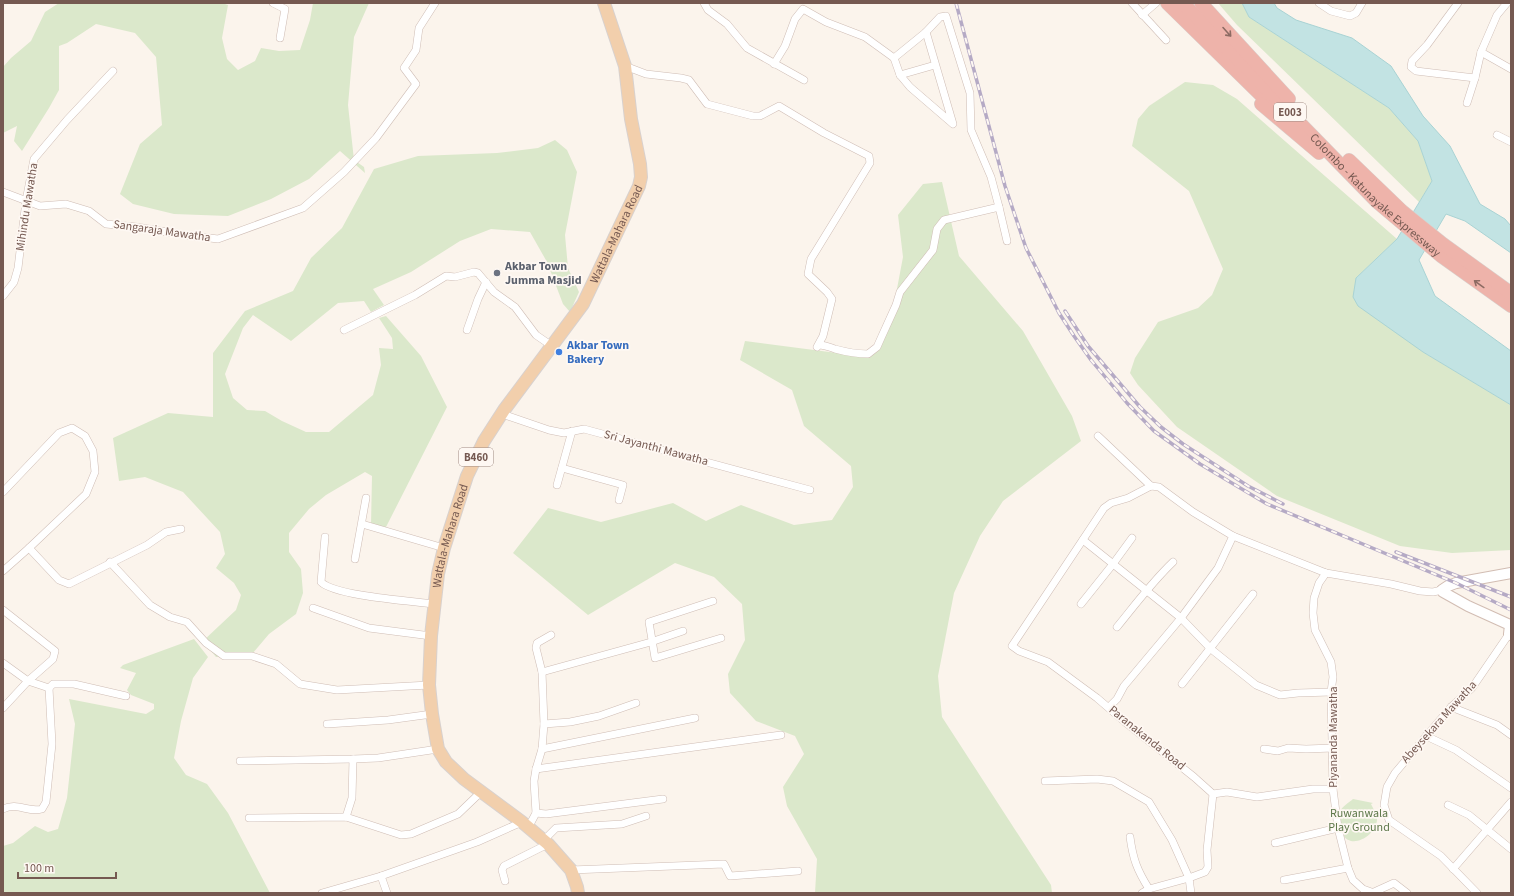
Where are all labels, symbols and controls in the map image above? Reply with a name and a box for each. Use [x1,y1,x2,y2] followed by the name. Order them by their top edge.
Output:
[1222,27,1232,37] one-way arrow
[1274,103,1306,121] road number: E003
[1306,129,1445,261] street label: Colombo - Katunayake Expressway
[12,162,42,252] street label: Mihindu Mawatha
[586,182,647,286] street label: Wattala-Mahara Road
[112,216,212,246] street label: Sangaraja Mawatha
[504,258,582,289] place label: Akbar Town Jumma Masjid
[492,268,502,278] marker: Akbar Town Jumma Masjid
[1474,280,1485,288] one-way arrow
[566,337,629,368] place label: Akbar Town Bakery
[554,347,564,357] marker: Akbar Town Bakery
[602,426,710,470] street label: Sri Jayanthi Mawatha
[459,448,493,466] road number: B460
[428,482,472,589] street label: Wattala-Mahara Road
[1397,677,1481,767] street label: Abeysekara Mawatha
[1325,686,1342,788] street label: Piyananda Mawatha
[1105,702,1189,774] street label: Paranakanda Road
[1328,805,1390,836] park label: Ruwanwala Play Ground
[18,854,116,880] scale bar
[24,860,54,877] text: 100 m

